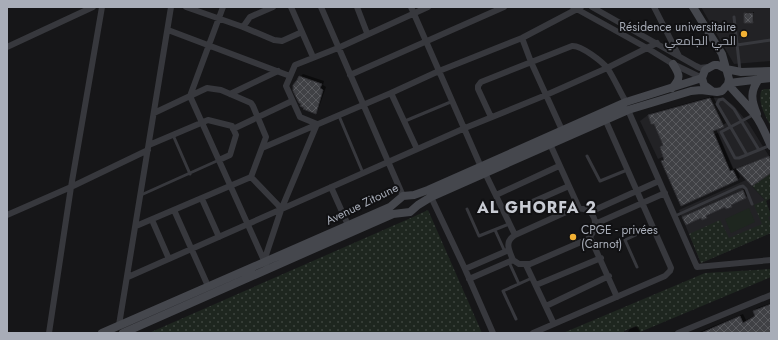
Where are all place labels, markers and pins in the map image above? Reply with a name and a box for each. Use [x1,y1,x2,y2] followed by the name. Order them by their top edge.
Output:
[619,18,736,51] place label: Résidence universitaire الحي الجامعي
[739,29,749,39] marker: Résidence universitaire الحي الجامعي
[581,221,658,253] place label: CPGE - privées (Carnot)
[568,232,578,242] marker: CPGE - privées (Carnot)

